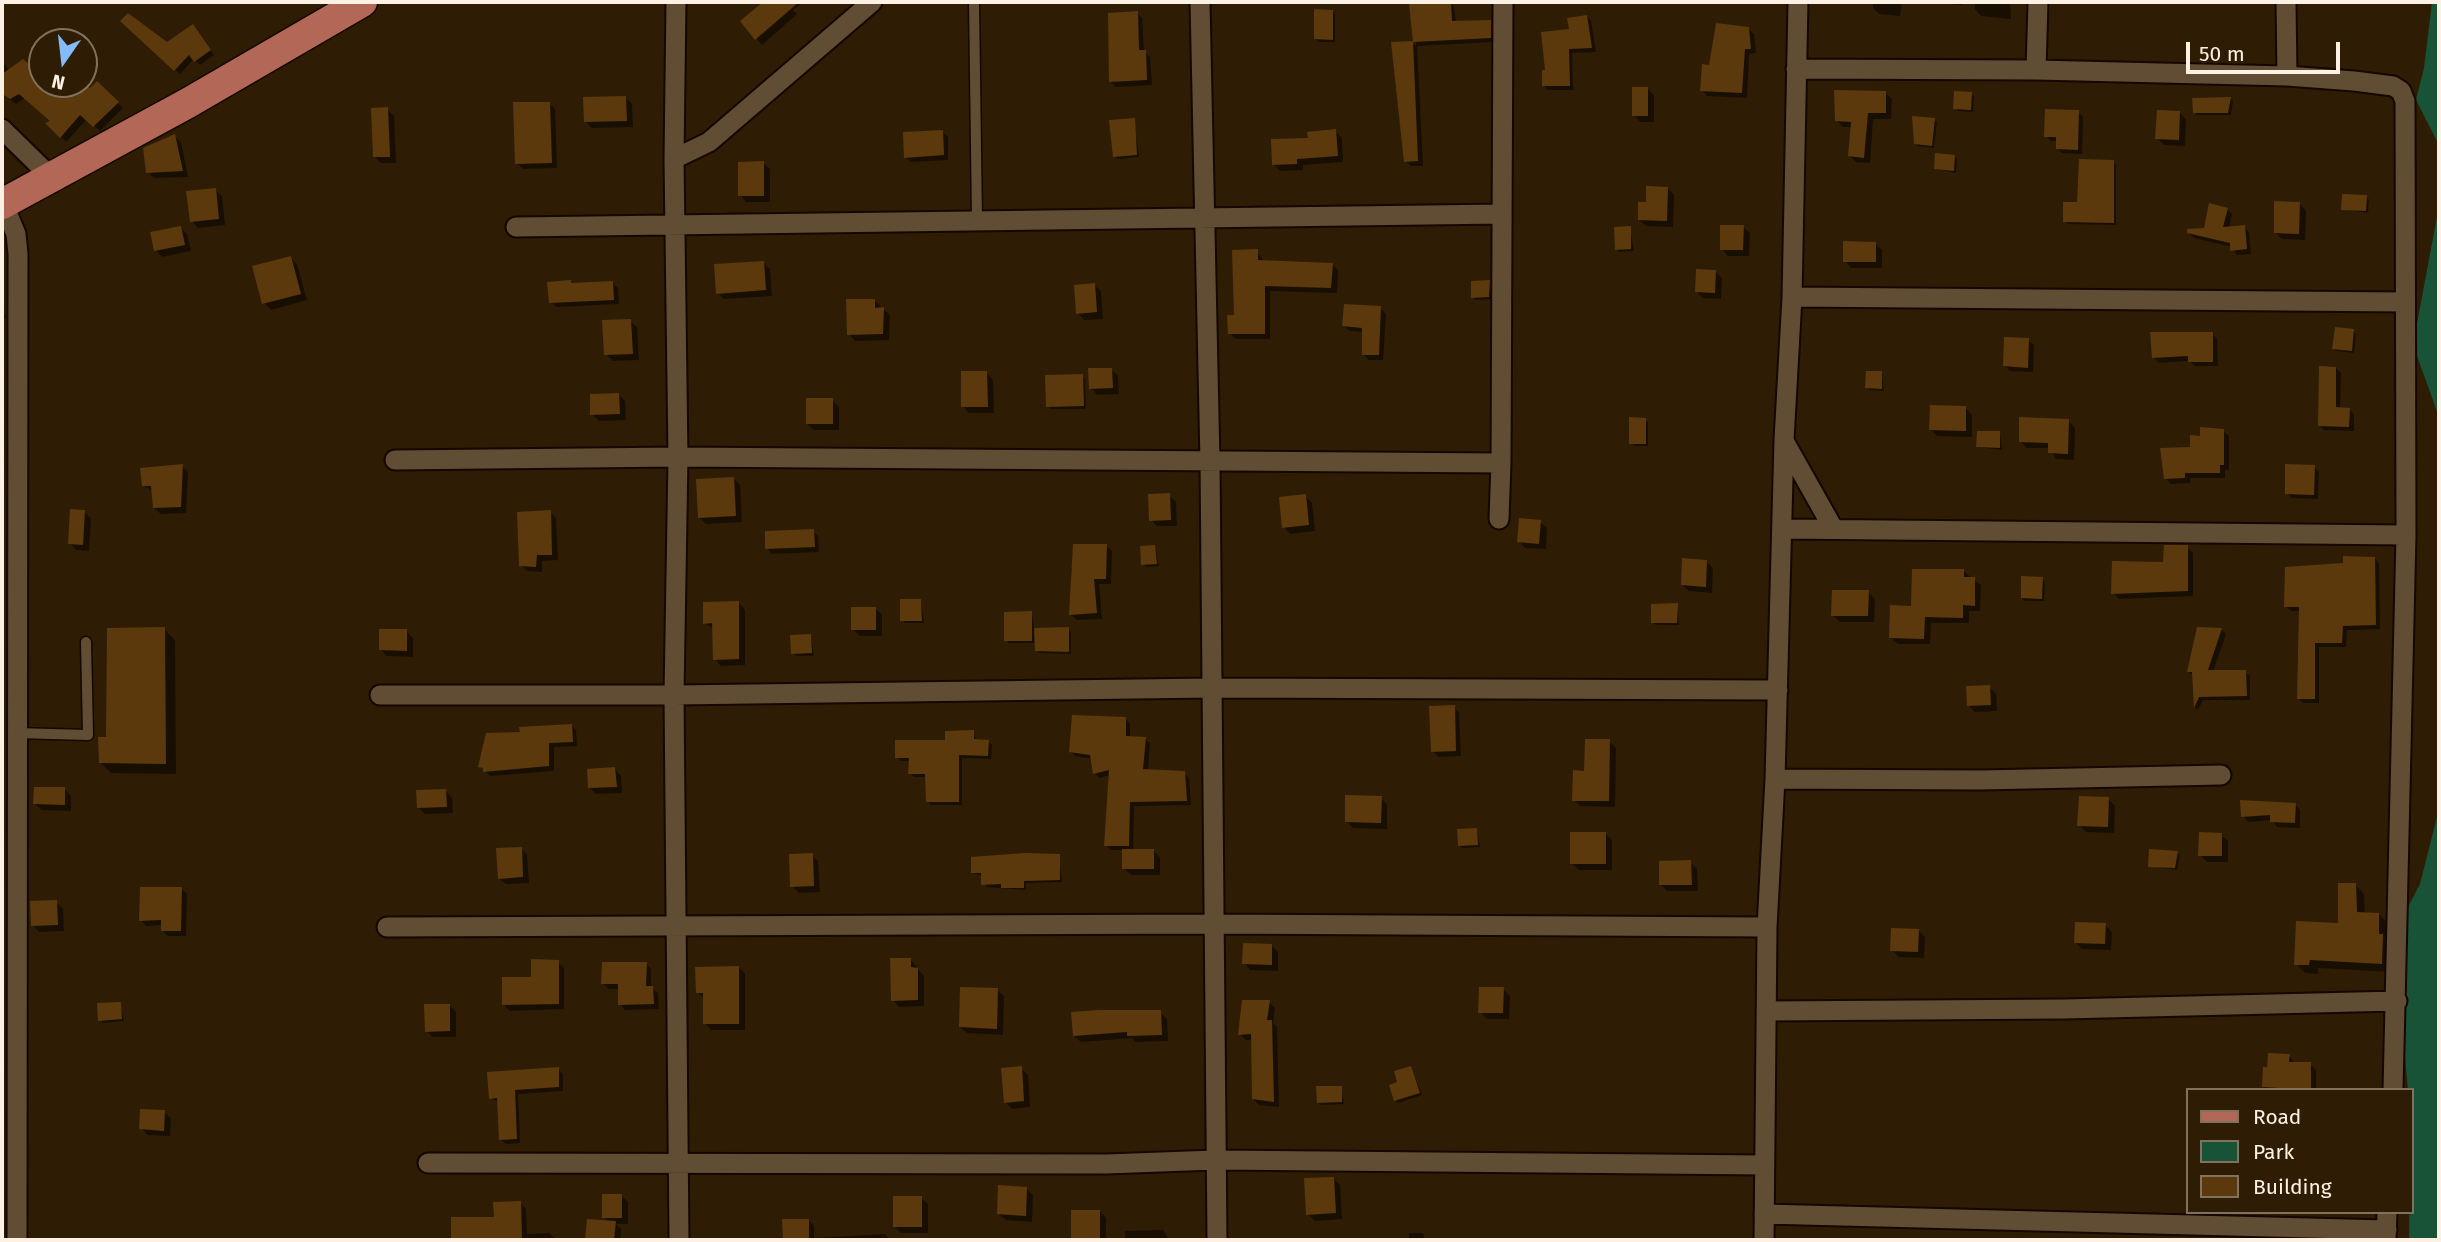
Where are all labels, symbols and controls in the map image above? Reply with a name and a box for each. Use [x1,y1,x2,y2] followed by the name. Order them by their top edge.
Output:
[28,28,98,98] north arrow
[2189,28,2343,72] scale bar
[2199,41,2245,67] text: 50 m
[49,69,67,95] text: N
[2186,1088,2413,1214] legend
[2253,1104,2301,1130] text: Road
[2253,1139,2294,1165] text: Park
[2253,1174,2332,1200] text: Building

